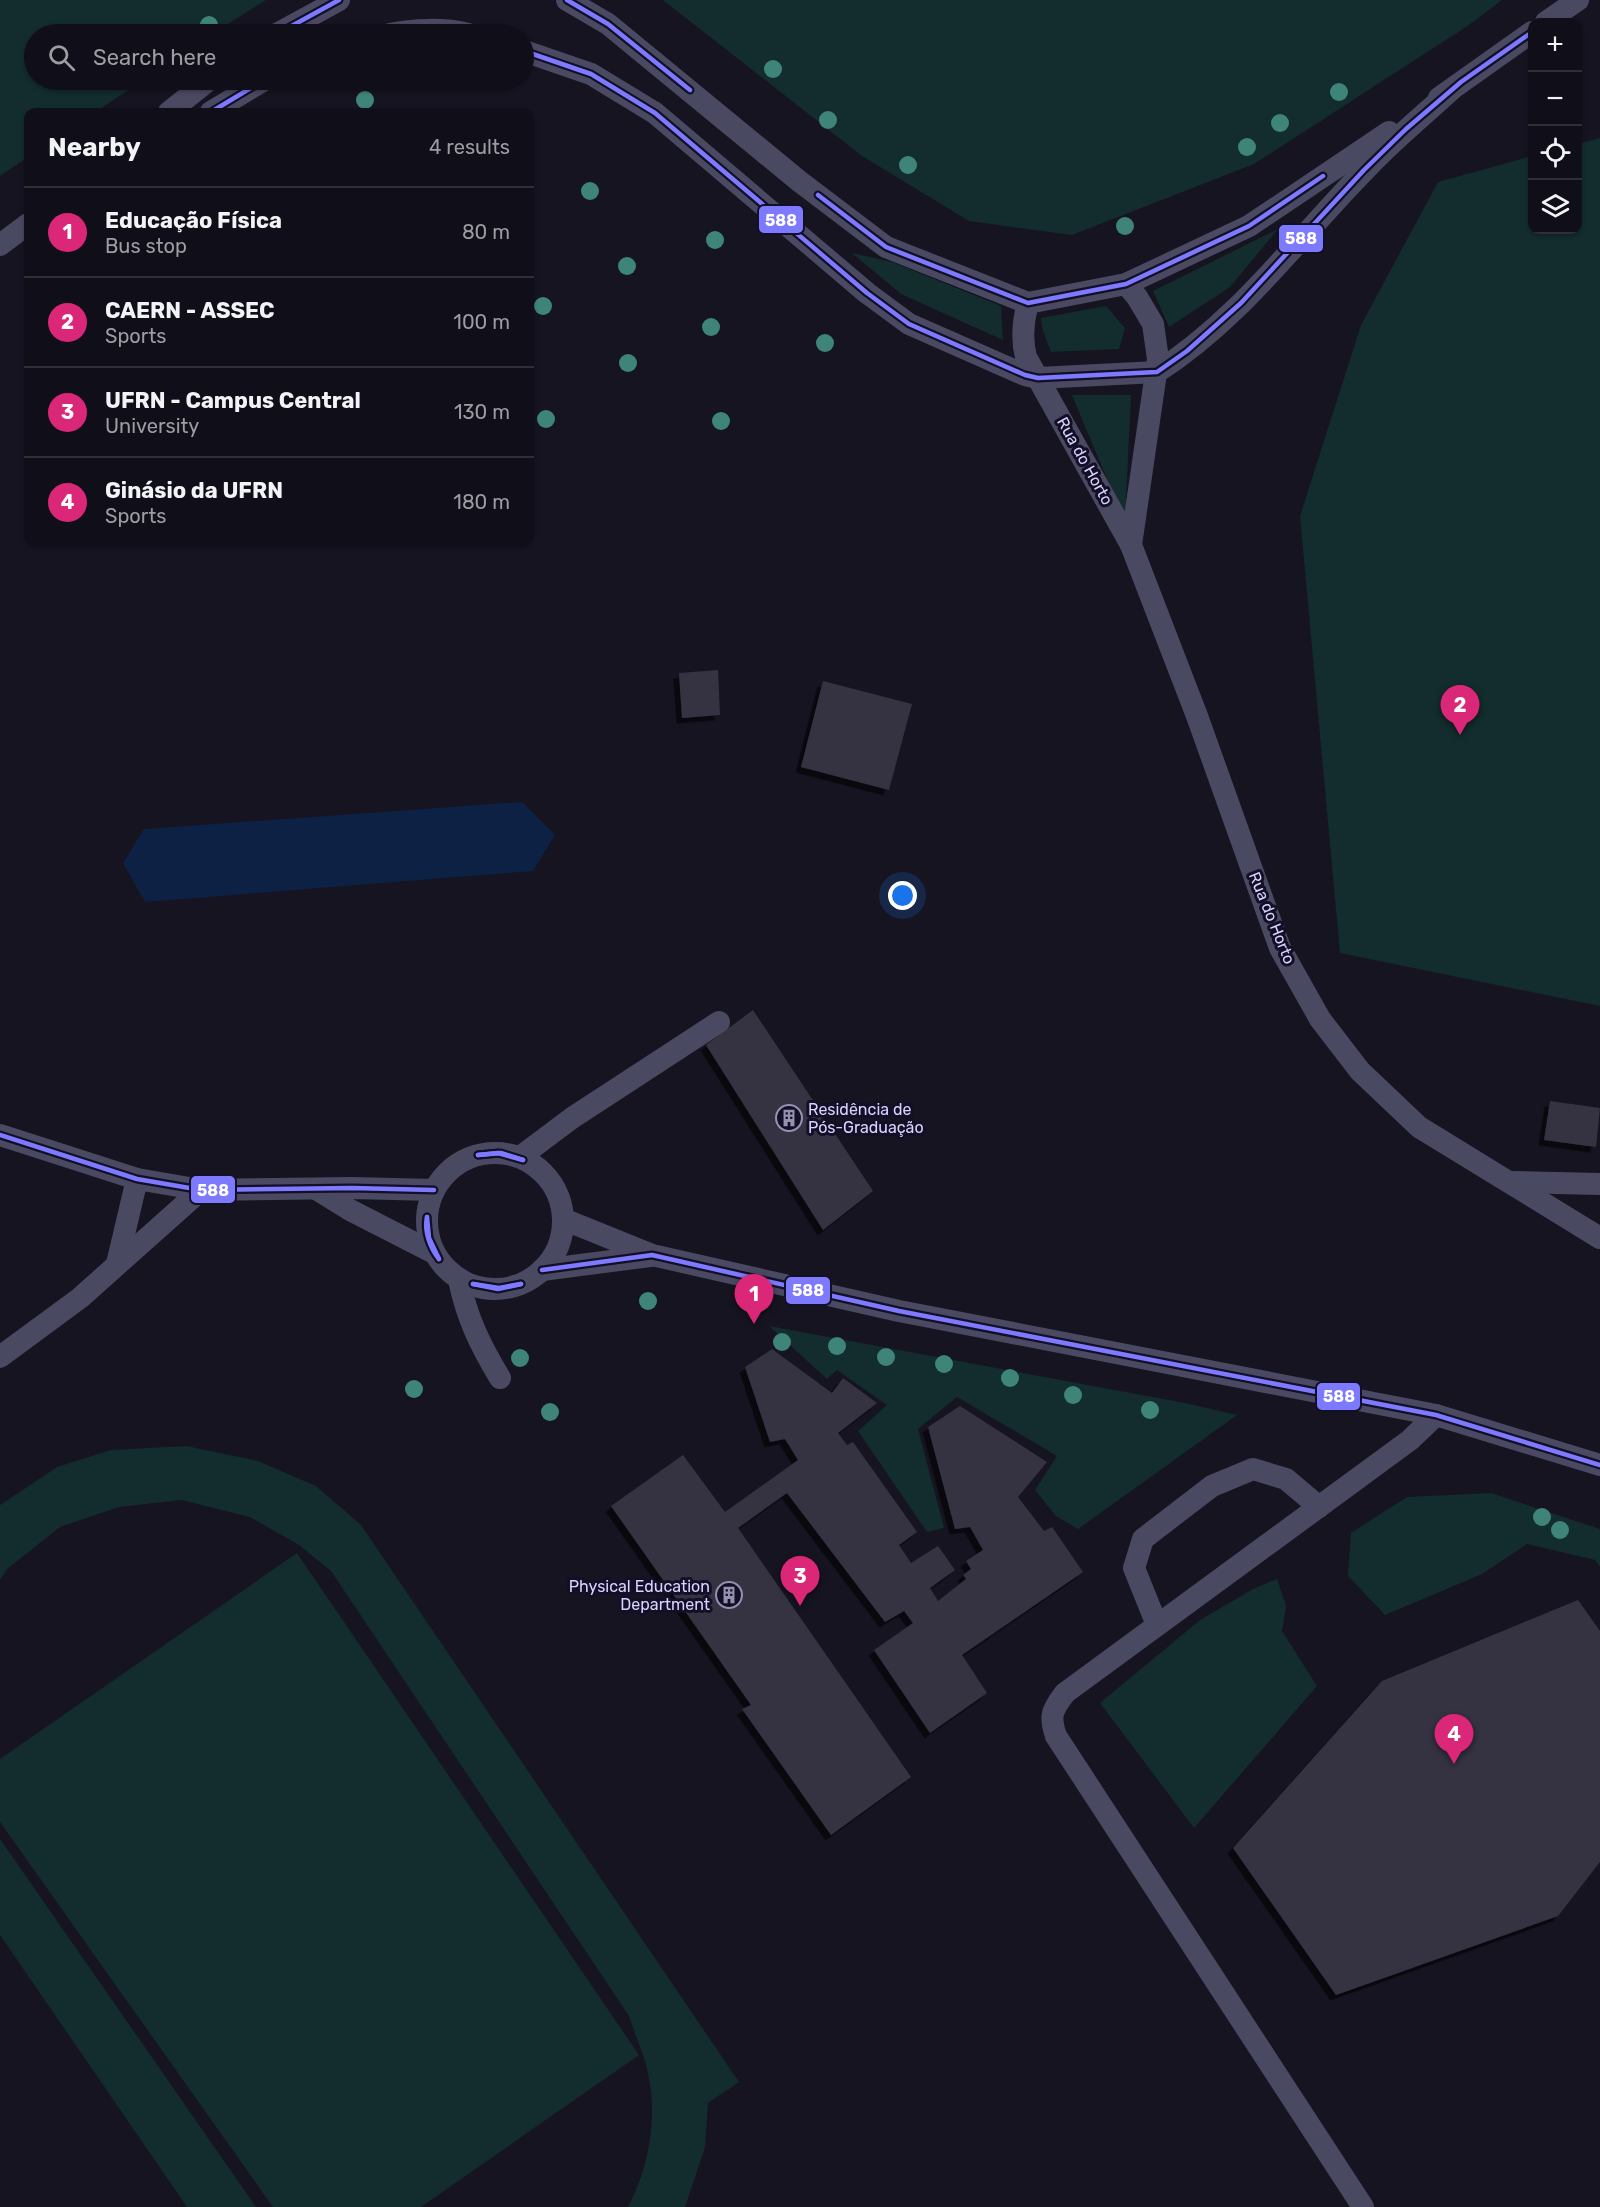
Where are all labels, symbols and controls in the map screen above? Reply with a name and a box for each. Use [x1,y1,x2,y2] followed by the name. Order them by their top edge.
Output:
[1528,18,1582,234] map controls
[1528,18,1582,72] button: +
[24,24,534,90] search box
[45,41,78,74] icon: search
[93,44,216,71] text: Search here
[1528,72,1582,126] button: −
[1528,126,1582,180] button: locate
[48,132,141,163] text: Nearby
[429,135,510,159] text: 4 results
[1528,180,1582,234] button: layers
[758,205,804,234] line badge: 588
[105,207,282,234] text: Educação Física
[765,211,797,230] text: 588
[63,220,72,244] text: 1
[462,220,510,244] text: 80 m
[1278,224,1324,253] line badge: 588
[1285,229,1317,248] text: 588
[105,234,187,258] text: Bus stop
[105,297,274,324] text: CAERN - ASSEC
[61,310,74,334] text: 2
[453,310,510,334] text: 100 m
[105,324,166,348] text: Sports
[105,387,361,414] text: UFRN - Campus Central
[61,400,74,424] text: 3
[454,400,510,424] text: 130 m
[105,414,199,438] text: University
[1053,414,1117,508] street label: Rua do Horto
[105,477,283,504] text: Ginásio da UFRN
[61,490,74,514] text: 4
[453,490,510,514] text: 180 m
[105,504,166,528] text: Sports
[1440,686,1480,735] pin: 2
[1245,869,1299,967] street label: Rua do Horto
[888,881,917,910] your location
[808,1100,924,1137] place label: Residência de Pós-Graduação
[774,1103,804,1133] building icon: Residência de Pós-Graduação
[190,1175,236,1204] line badge: 588
[197,1181,229,1200] text: 588
[734,1274,774,1324] pin: 1
[785,1276,831,1305] line badge: 588
[792,1281,824,1300] text: 588
[1316,1382,1361,1411] line badge: 588
[1323,1387,1355,1406] text: 588
[780,1556,820,1606] pin: 3
[569,1577,710,1614] place label: Physical Education Department
[714,1580,744,1610] building icon: Physical Education Department
[1434,1714,1474,1764] pin: 4

